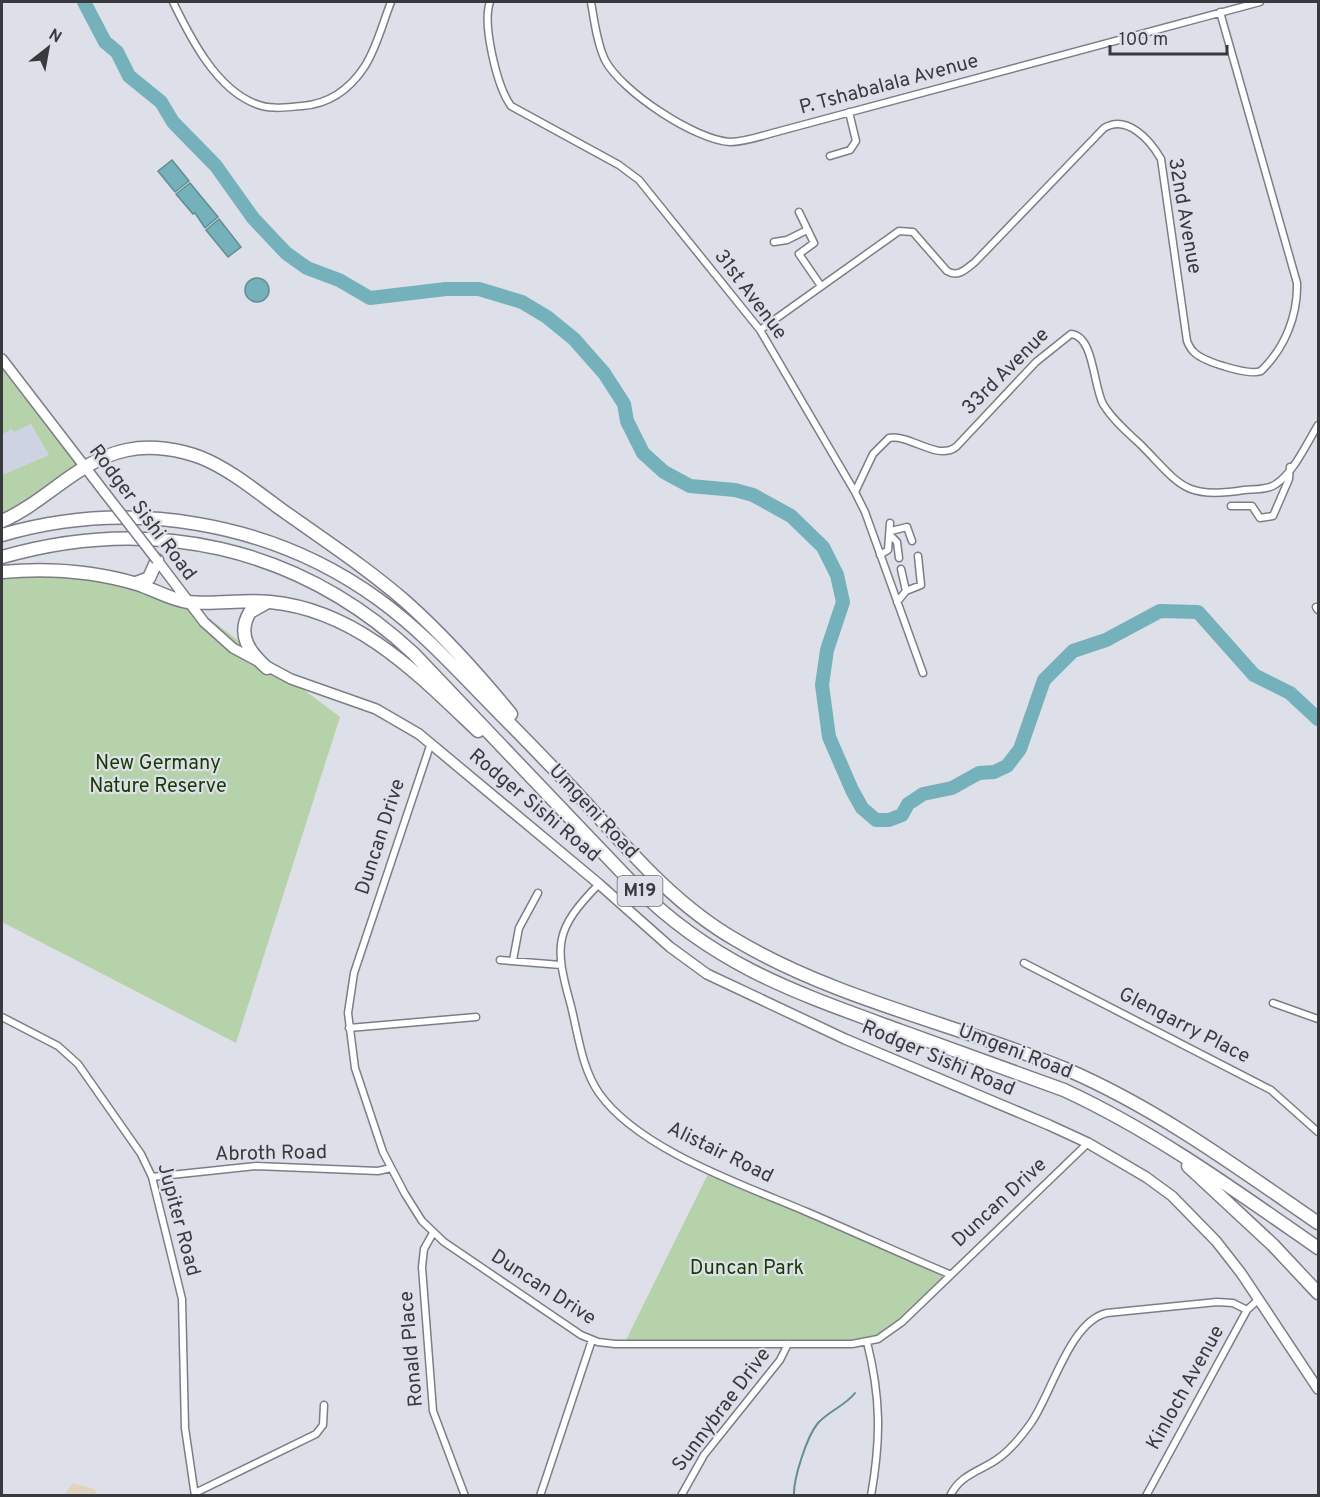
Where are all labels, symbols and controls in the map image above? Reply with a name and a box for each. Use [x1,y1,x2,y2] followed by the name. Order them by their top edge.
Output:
[18,18,78,78] north arrow
[1110,18,1227,56] scale bar
[45,25,65,48] text: N
[1119,29,1168,52] text: 100 m
[797,49,981,121] street label: P. Tshabalala Avenue
[1161,156,1207,276] street label: 32nd Avenue
[708,245,792,345] street label: 31st Avenue
[957,323,1055,421] street label: 33rd Avenue
[82,440,202,586] street label: Rodger Sishi Road
[463,743,605,869] street label: Rodger Sishi Road
[89,751,227,800] park label: New Germany Nature Reserve
[542,759,644,865] street label: Umgeni Road
[350,776,412,898] street label: Duncan Drive
[618,876,662,906] road number: M19
[1114,982,1254,1070] street label: Glengarry Place
[857,1015,1019,1103] street label: Rodger Sishi Road
[954,1018,1076,1086] street label: Umgeni Road
[663,1116,777,1190] street label: Alistair Road
[215,1140,327,1168] street label: Abroth Road
[947,1152,1053,1254] street label: Duncan Drive
[150,1161,206,1279] street label: Jupiter Road
[485,1244,601,1332] street label: Duncan Drive
[690,1256,804,1282] park label: Duncan Park
[394,1290,430,1408] street label: Ronald Place
[1141,1321,1231,1455] street label: Kinloch Avenue
[667,1343,777,1477] street label: Sunnybrae Drive

